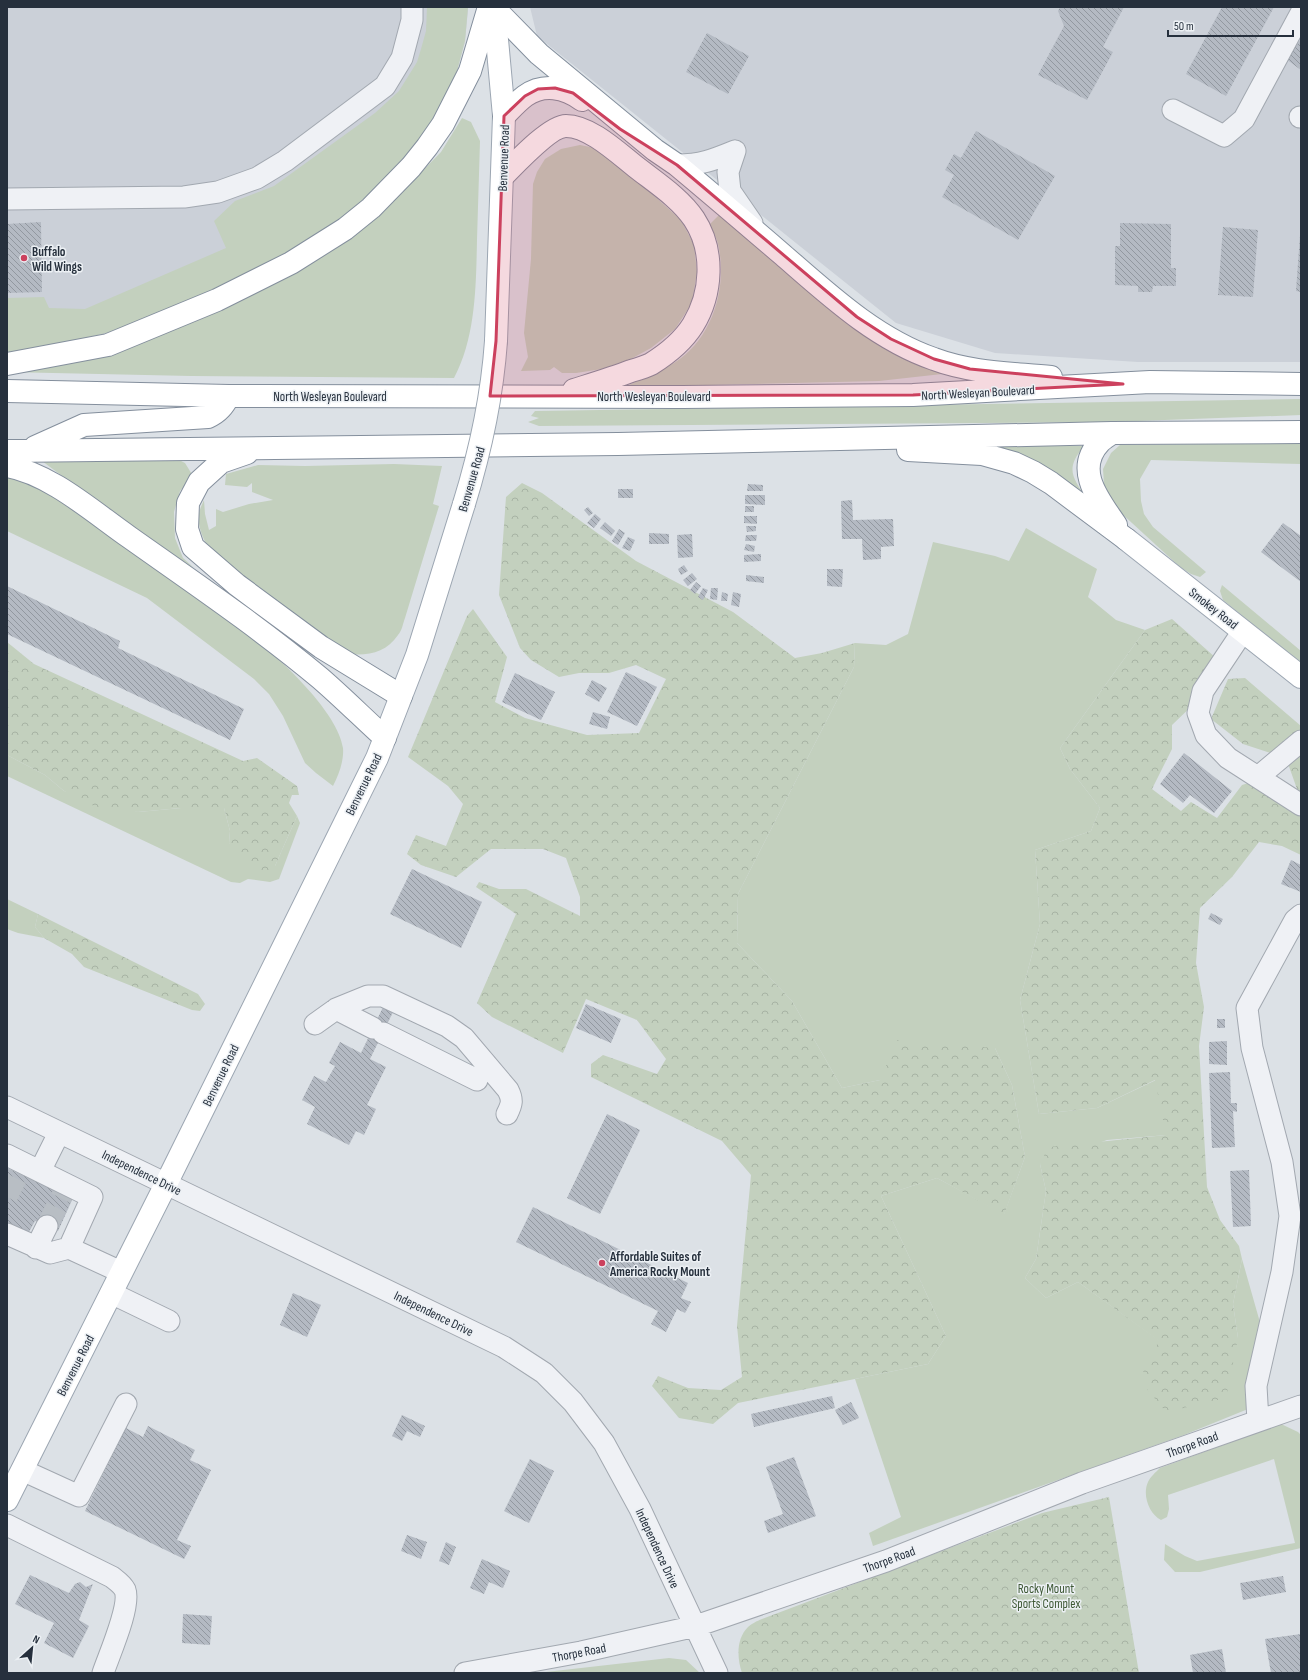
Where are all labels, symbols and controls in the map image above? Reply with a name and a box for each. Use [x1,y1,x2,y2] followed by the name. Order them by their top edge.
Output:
[1168,12,1293,38] scale bar
[1174,19,1194,34] text: 50 m
[495,124,513,192] street label: Benvenue Road
[32,244,82,275] place label: Buffalo Wild Wings
[19,253,29,263] marker: Buffalo Wild Wings
[921,382,1035,404] street label: North Wesleyan Boulevard
[273,389,387,405] street label: North Wesleyan Boulevard
[597,389,711,405] street label: North Wesleyan Boulevard
[455,445,489,514] street label: Benvenue Road
[1186,585,1241,633] street label: Smokey Road
[342,751,386,818] street label: Benvenue Road
[199,1042,243,1109] street label: Benvenue Road
[99,1147,184,1199] street label: Independence Drive
[609,1249,711,1280] place label: Affordable Suites of America Rocky Mount
[597,1258,607,1268] marker: Affordable Suites of America Rocky Mount
[391,1288,476,1340] street label: Independence Drive
[54,1332,98,1399] street label: Benvenue Road
[1164,1428,1221,1462] street label: Thorpe Road
[632,1506,683,1591] street label: Independence Drive
[861,1543,918,1577] street label: Thorpe Road
[1012,1581,1080,1612] park label: Rocky Mount Sports Complex
[12,1628,52,1668] north arrow
[31,1632,42,1647] text: N
[551,1640,607,1666] street label: Thorpe Road

